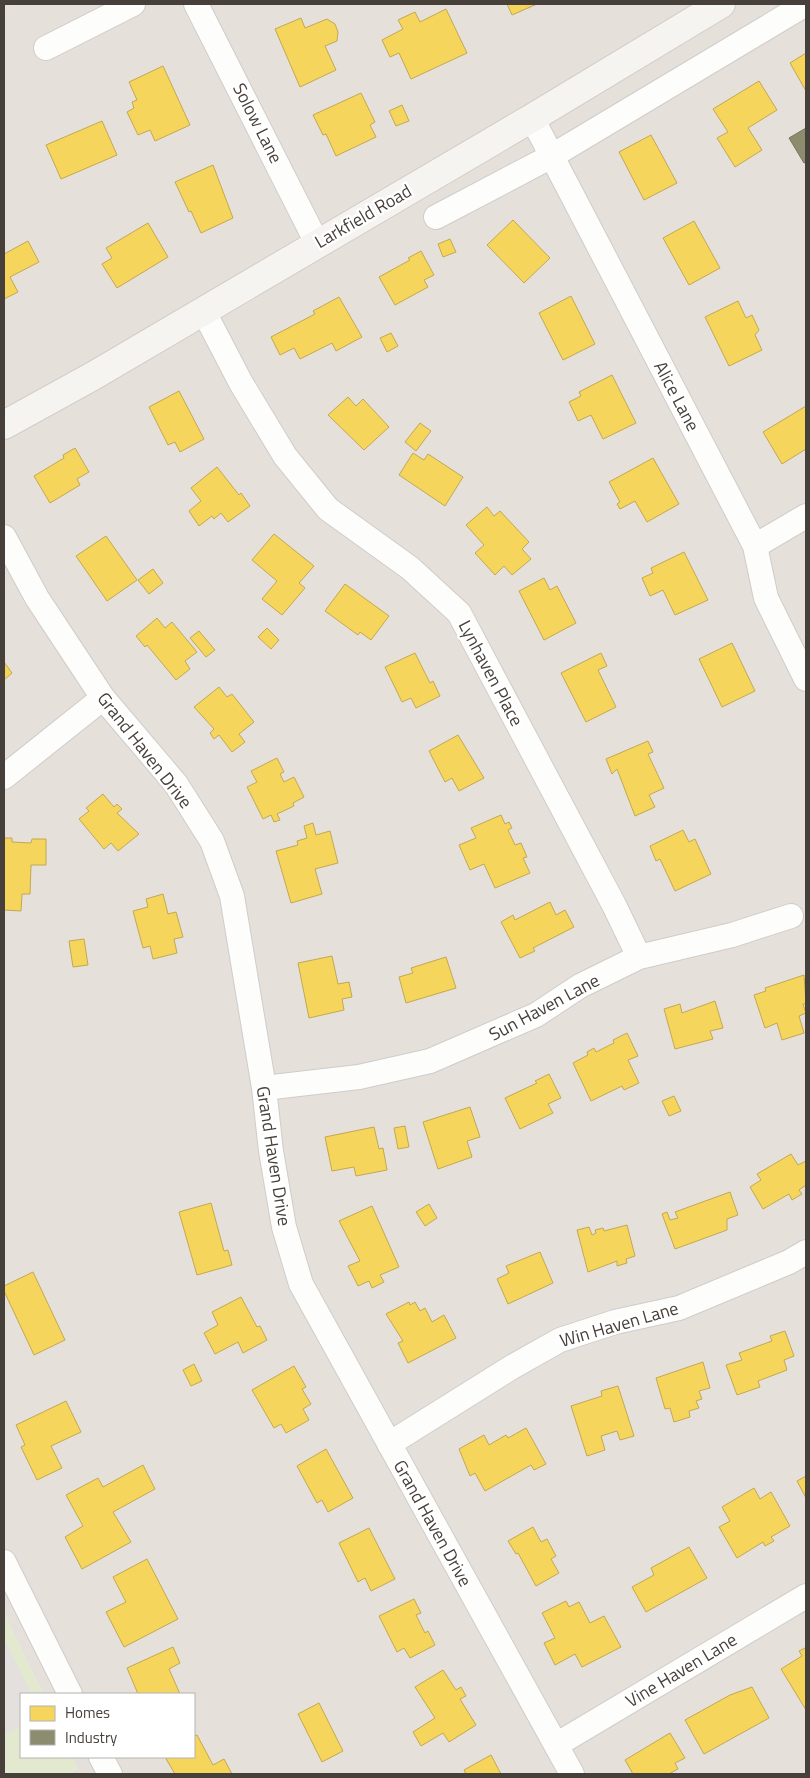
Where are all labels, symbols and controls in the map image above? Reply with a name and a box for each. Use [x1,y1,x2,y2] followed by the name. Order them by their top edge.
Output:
[226,78,290,168] street label: Solow Lane
[309,177,417,255] street label: Larkfield Road
[647,356,707,436] street label: Alice Lane
[452,615,530,731] street label: Lynhaven Place
[91,686,199,814] street label: Grand Haven Drive
[484,967,604,1047] street label: Sun Haven Lane
[250,1084,298,1228] street label: Grand Haven Drive
[557,1294,681,1354] street label: Win Haven Lane
[387,1455,479,1591] street label: Grand Haven Drive
[620,1626,742,1714] street label: Vine Haven Lane
[20,1693,195,1758] legend
[65,1701,110,1724] text: Homes
[65,1726,117,1749] text: Industry

